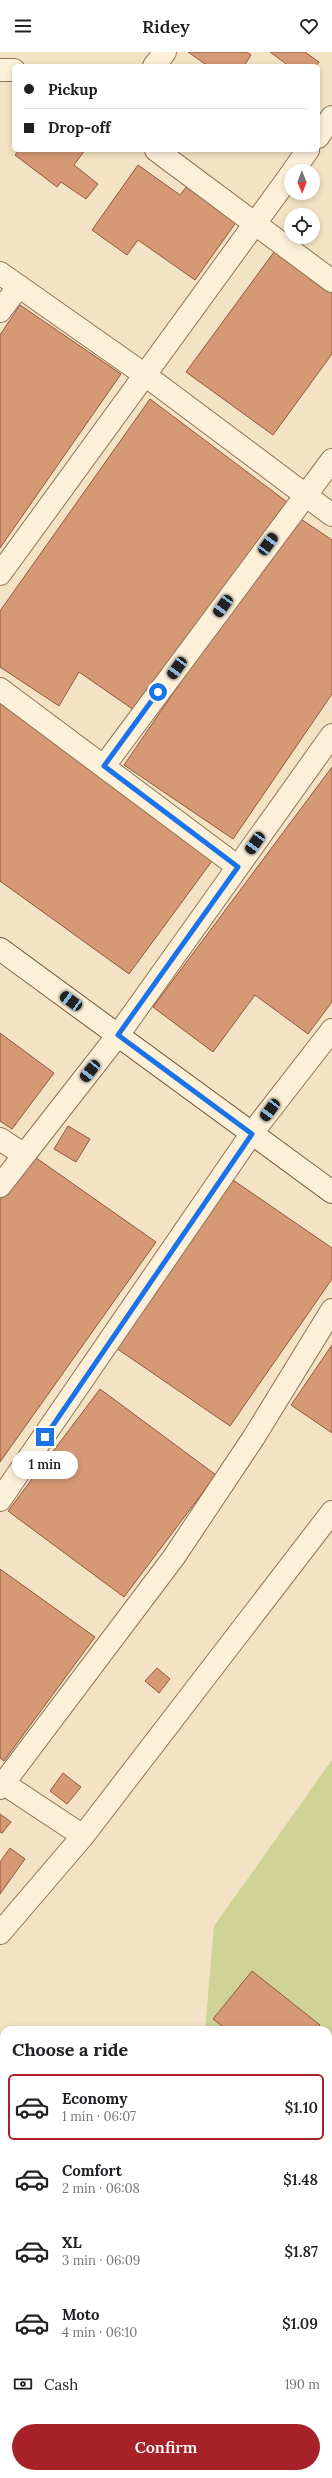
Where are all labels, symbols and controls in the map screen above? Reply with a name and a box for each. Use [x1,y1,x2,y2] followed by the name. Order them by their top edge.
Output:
[12,15,34,37] icon: menu
[142,15,190,38] text: Ridey
[298,15,320,37] icon: heart
[48,80,97,99] text: Pickup
[48,118,110,137] text: Drop-off
[284,164,320,200] north arrow
[284,164,320,244] map controls
[284,208,320,244] button: locate
[256,531,280,557] car
[211,593,235,619] car
[165,655,189,681] car
[149,683,167,701] route start
[243,830,267,856] car
[58,989,84,1013] car
[78,1058,102,1084] car
[258,1097,282,1123] car
[36,1428,54,1446] route end
[12,1451,78,1479] callout: 1 min
[29,1456,61,1473] text: 1 min
[12,2038,128,2061] text: Choose a ride
[14,2089,50,2125] icon: car
[62,2089,127,2108] text: Economy
[285,2098,318,2117] text: $1.10
[62,2108,136,2125] text: 1 min · 06:07
[14,2161,50,2197] icon: car
[62,2161,122,2180] text: Comfort
[283,2170,318,2189] text: $1.48
[62,2180,140,2197] text: 2 min · 06:08
[14,2233,50,2269] icon: car
[62,2233,82,2252] text: XL
[285,2242,318,2261] text: $1.87
[62,2252,140,2269] text: 3 min · 06:09
[14,2305,50,2341] icon: car
[62,2305,99,2324] text: Moto
[282,2314,318,2333] text: $1.09
[62,2324,137,2341] text: 4 min · 06:10
[12,2373,34,2395] icon: cash
[44,2375,78,2394] text: Cash
[285,2376,320,2393] text: 190 m
[12,2424,320,2470] button: Confirm

